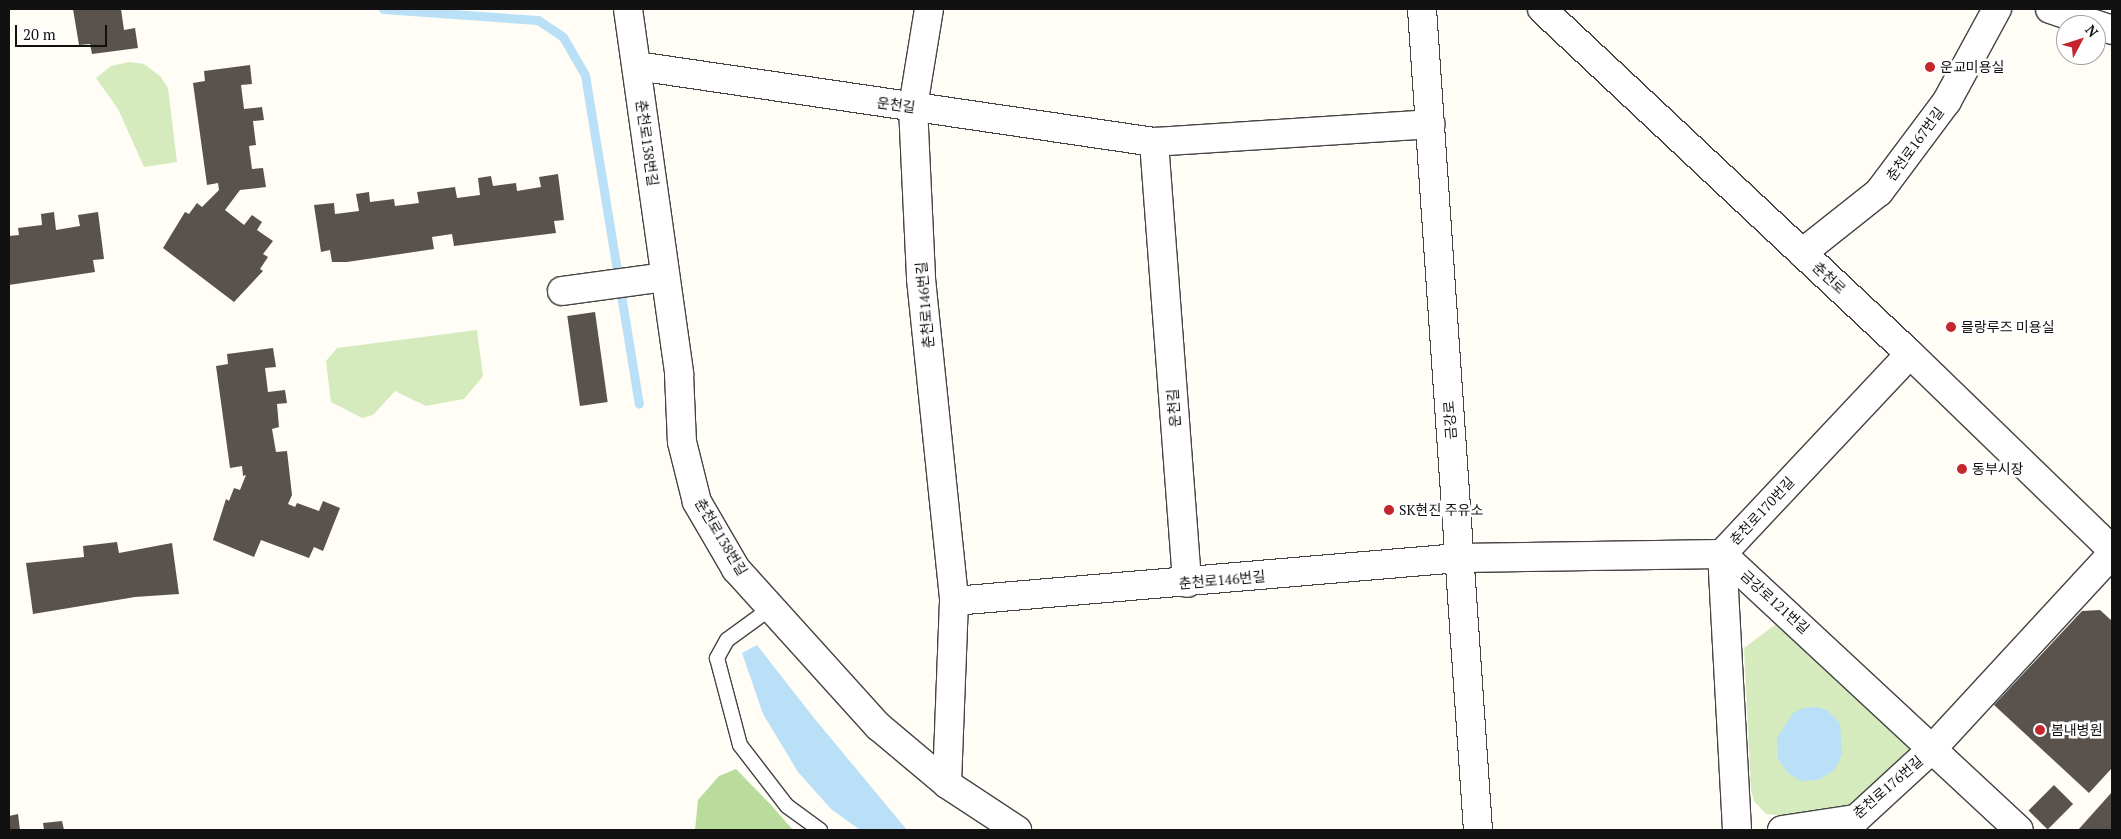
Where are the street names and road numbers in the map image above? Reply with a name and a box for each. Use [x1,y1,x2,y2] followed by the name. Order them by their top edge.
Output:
[876,94,916,116] street label: 운천길
[633,99,661,187] street label: 춘천로138번길
[1883,104,1947,184] street label: 춘천로167번길
[1809,259,1849,297] street label: 춘천로
[913,261,937,349] street label: 춘천로146번길
[1164,388,1184,428] street label: 운천길
[1440,400,1460,440] street label: 금강로
[1726,474,1798,548] street label: 춘천로170번길
[691,495,751,579] street label: 춘천로138번길
[1737,567,1813,637] street label: 금강로121번길
[1178,568,1266,592] street label: 춘천로146번길
[1850,752,1926,822] street label: 춘천로176번길

